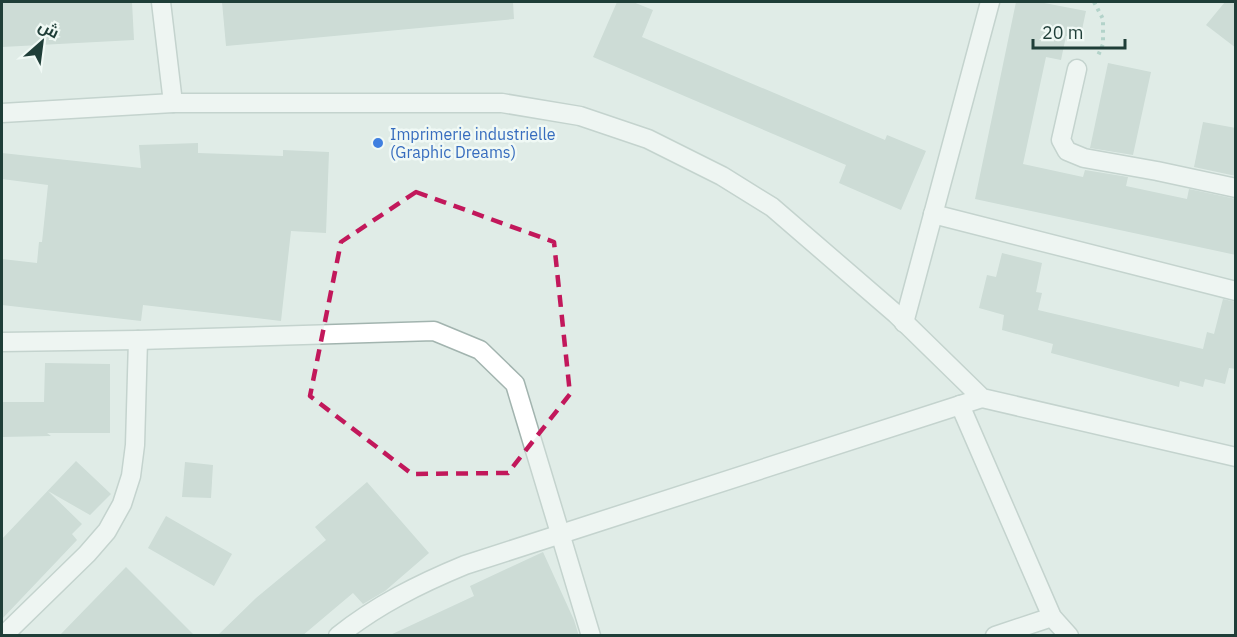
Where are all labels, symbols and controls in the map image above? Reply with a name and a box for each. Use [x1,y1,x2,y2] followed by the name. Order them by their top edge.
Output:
[12,12,72,72] north arrow
[1033,12,1124,50] scale bar
[35,15,63,42] text: ش
[1042,21,1084,44] text: 20 m
[390,124,556,162] place label: Imprimerie industrielle (Graphic Dreams)
[371,136,385,150] marker: Imprimerie industrielle (Graphic Dreams)

